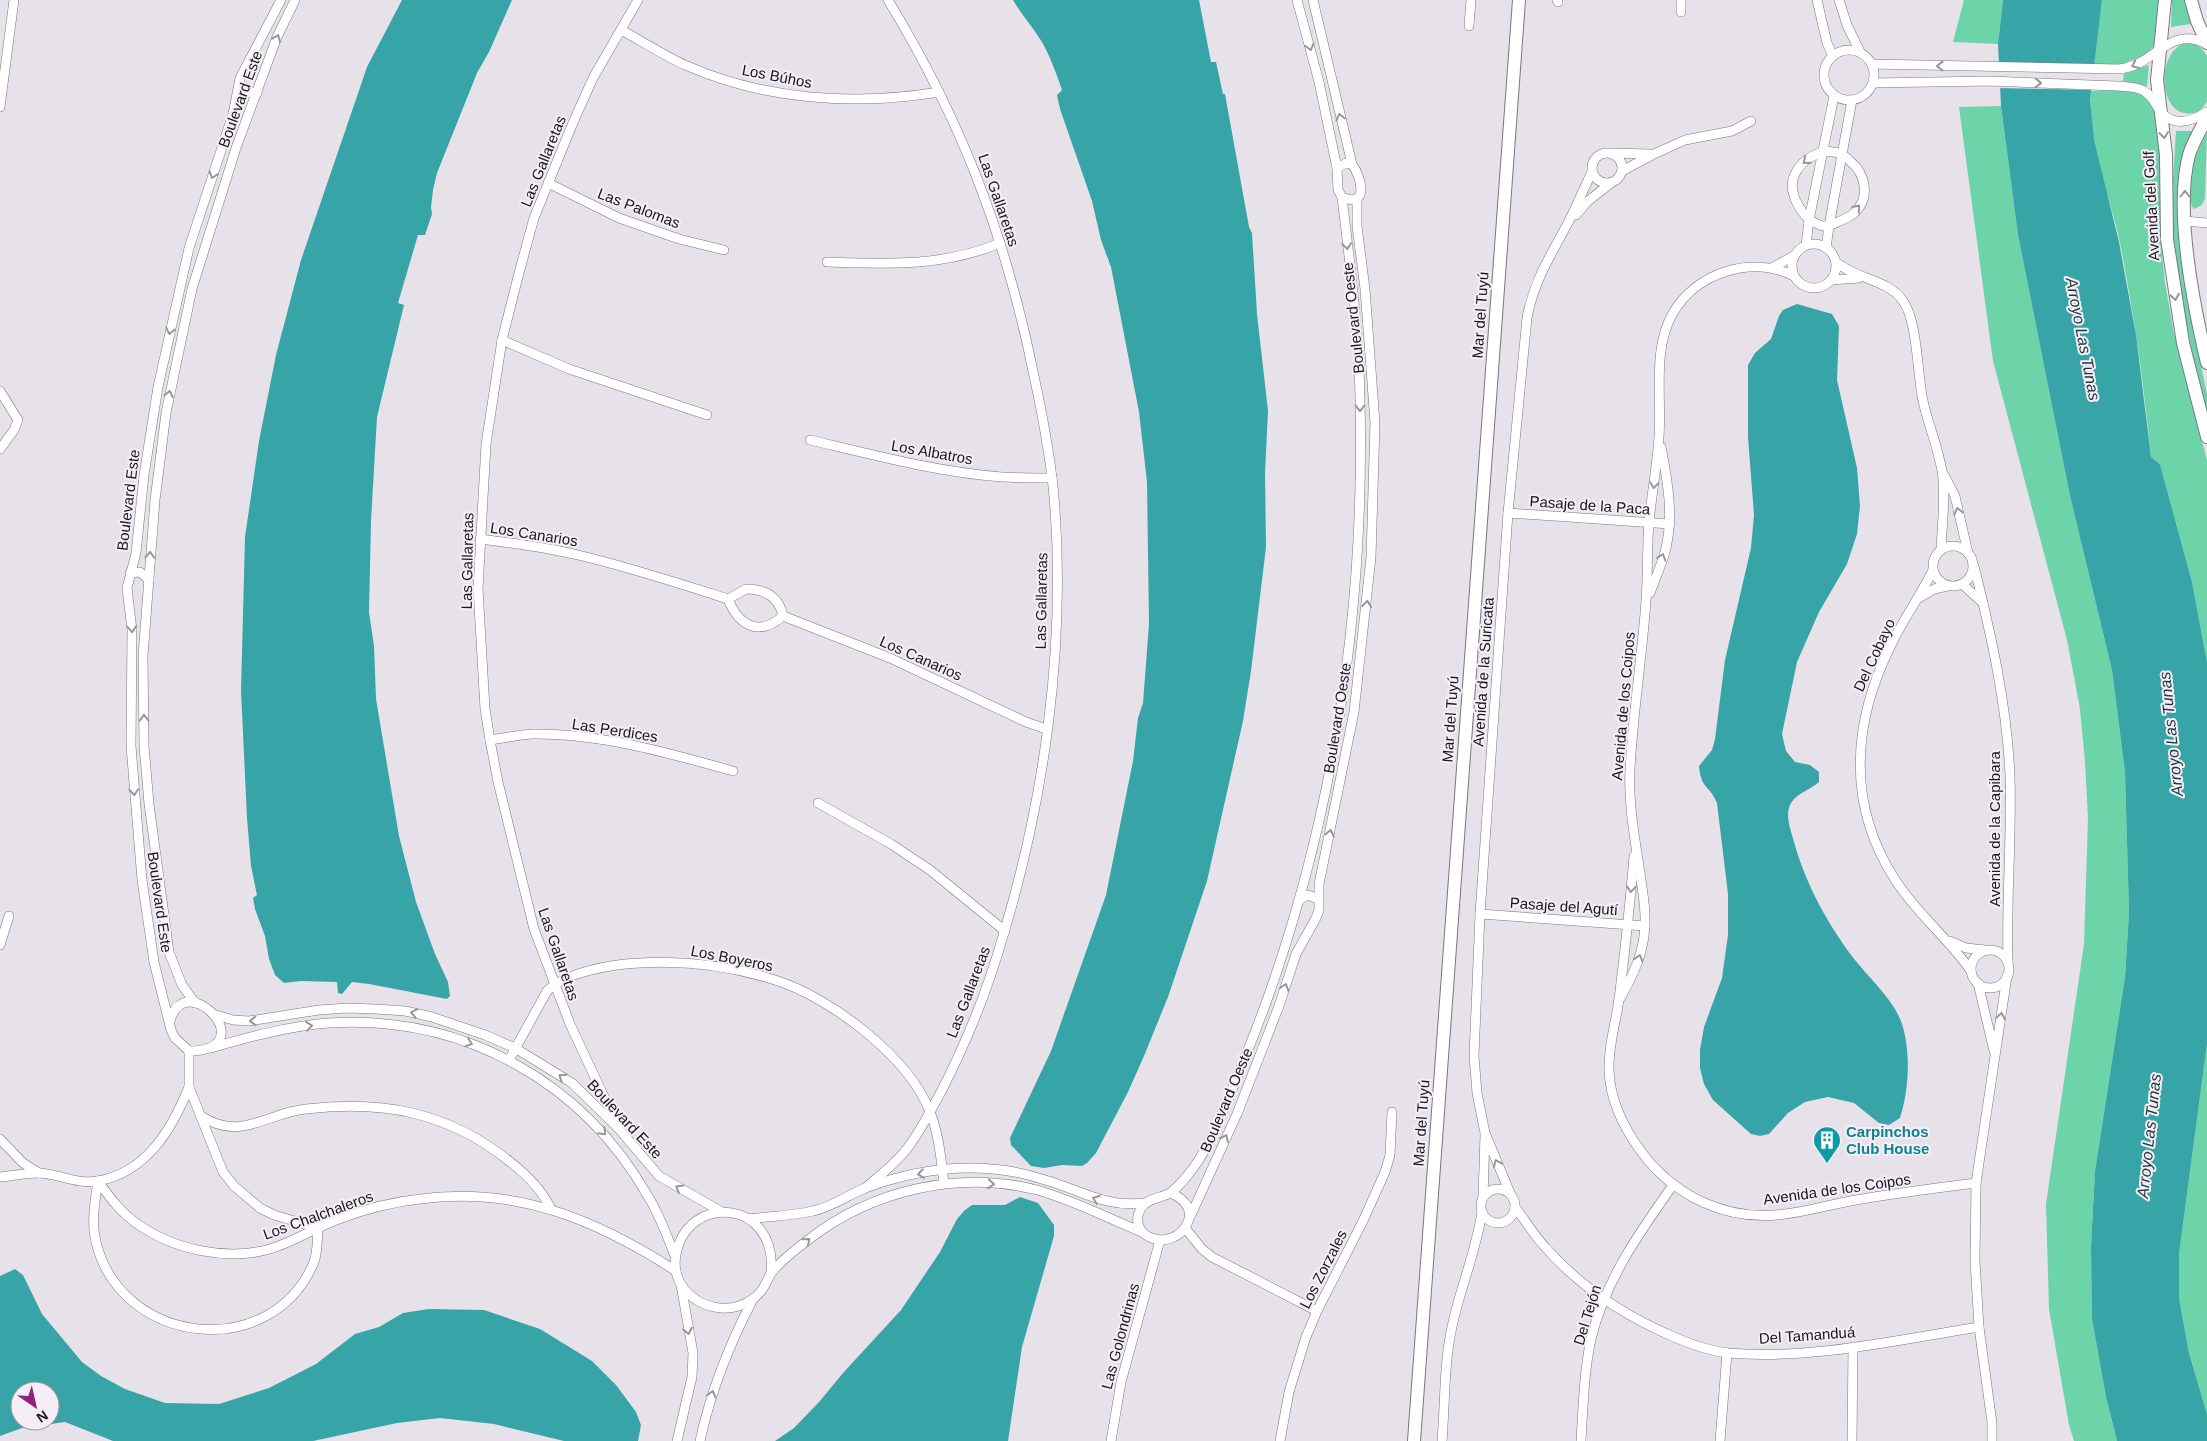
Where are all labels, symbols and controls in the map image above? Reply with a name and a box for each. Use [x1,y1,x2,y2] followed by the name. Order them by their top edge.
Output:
[271,34,281,43] one-way arrow
[1304,43,1314,51] one-way arrow
[215,48,265,150] street label: Boulevard Este
[2132,59,2141,69] one-way arrow
[1936,60,1944,71] one-way arrow
[741,61,813,91] street label: Los Búhos
[2034,78,2042,88] one-way arrow
[1335,112,1346,121] one-way arrow
[517,113,569,209] street label: Las Gallaretas
[2158,132,2169,140] one-way arrow
[2140,150,2162,261] street label: Avenida del Golf
[975,152,1023,248] street label: Las Gallaretas
[1802,155,1811,164] one-way arrow
[209,170,219,178] one-way arrow
[595,185,683,231] street label: Las Palomas
[2180,189,2190,197] one-way arrow
[1851,205,1859,214] one-way arrow
[1341,242,1352,250] one-way arrow
[1339,262,1367,374] street label: Boulevard Oeste
[1468,271,1492,359] street label: Mar del Tuyú
[2063,275,2103,402] water label: Arroyo Las Tunas
[2170,293,2180,302] one-way arrow
[165,327,176,336] one-way arrow
[164,390,174,399] one-way arrow
[1355,404,1365,412] one-way arrow
[890,436,974,468] street label: Los Albatros
[113,448,143,552] street label: Boulevard Este
[1649,482,1660,490] one-way arrow
[1529,492,1652,518] street label: Pasaje de la Paca
[1953,506,1964,515] one-way arrow
[458,512,476,610] street label: Las Gallaretas
[489,519,579,549] street label: Los Canarios
[144,551,155,559] one-way arrow
[1032,552,1050,650] street label: Las Gallaretas
[1657,554,1667,562] one-way arrow
[1469,596,1497,747] street label: Avenida de la Suricata
[1361,600,1372,608] one-way arrow
[1850,616,1898,694] street label: Del Cobayo
[126,626,137,634] one-way arrow
[1608,631,1638,781] street label: Avenida de los Coipos
[877,632,965,684] street label: Los Canarios
[1320,661,1354,775] street label: Boulevard Oeste
[2156,671,2186,798] water label: Arroyo Las Tunas
[1438,675,1462,763] street label: Mar del Tuyú
[139,713,149,721] one-way arrow
[571,715,659,745] street label: Las Perdices
[1986,751,2003,907] street label: Avenida de la Capibara
[129,788,140,796] one-way arrow
[1324,829,1335,838] one-way arrow
[145,850,175,954] street label: Boulevard Este
[1626,885,1637,893] one-way arrow
[1509,894,1619,918] street label: Pasaje del Agutí
[535,906,583,1002] street label: Las Gallaretas
[689,942,775,974] street label: Los Boyeros
[943,944,993,1040] street label: Las Gallaretas
[1633,954,1643,963] one-way arrow
[1279,984,1289,992] one-way arrow
[410,1008,418,1019] one-way arrow
[1995,1012,2006,1020] one-way arrow
[249,1016,256,1026] one-way arrow
[305,1021,313,1032] one-way arrow
[465,1037,473,1047] one-way arrow
[1196,1045,1256,1155] street label: Boulevard Oeste
[2134,1073,2164,1200] water label: Arroyo Las Tunas
[558,1074,568,1083] one-way arrow
[584,1076,666,1162] street label: Boulevard Este
[1409,1079,1433,1167] street label: Mar del Tuyú
[1846,1123,1929,1157] place label: Carpinchos Club House
[1812,1125,1842,1164] building icon: Carpinchos Club House
[597,1127,606,1136] one-way arrow
[1219,1134,1230,1143] one-way arrow
[1493,1159,1504,1168] one-way arrow
[917,1168,925,1178] one-way arrow
[1762,1170,1912,1208] street label: Avenida de los Coipos
[988,1178,996,1189] one-way arrow
[676,1185,685,1195] one-way arrow
[261,1187,375,1243] street label: Los Chalchaleros
[1092,1195,1101,1205] one-way arrow
[1296,1227,1350,1311] street label: Los Zorzales
[802,1237,811,1246] one-way arrow
[1098,1281,1142,1391] street label: Las Golondrinas
[1570,1283,1604,1347] street label: Del Tejón
[1758,1323,1856,1347] street label: Del Tamanduá
[683,1326,693,1335] one-way arrow
[10,1381,60,1431] north arrow
[706,1390,716,1398] one-way arrow
[34,1407,51,1426] text: N

